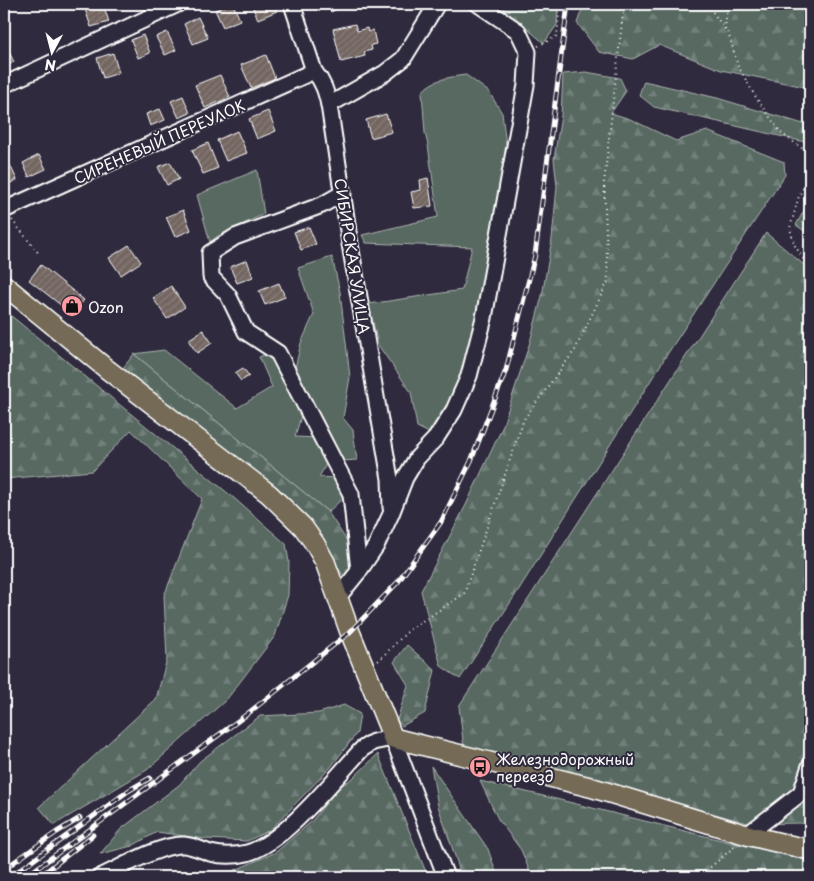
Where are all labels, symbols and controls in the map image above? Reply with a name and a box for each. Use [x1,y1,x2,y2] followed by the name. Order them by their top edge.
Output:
[28,28,78,78] north arrow
[44,54,57,76] text: N
[70,93,249,189] street label: СИРЕНЕВЫЙ ПЕРЕУЛОК
[329,176,377,336] street label: СИБИРСКАЯ УЛИЦА
[60,294,84,318] shop icon: Ozon
[88,295,124,318] place label: Ozon
[496,747,634,787] place label: Железнодорожный переезд
[468,755,492,779] bus stop icon: Железнодорожный переезд

